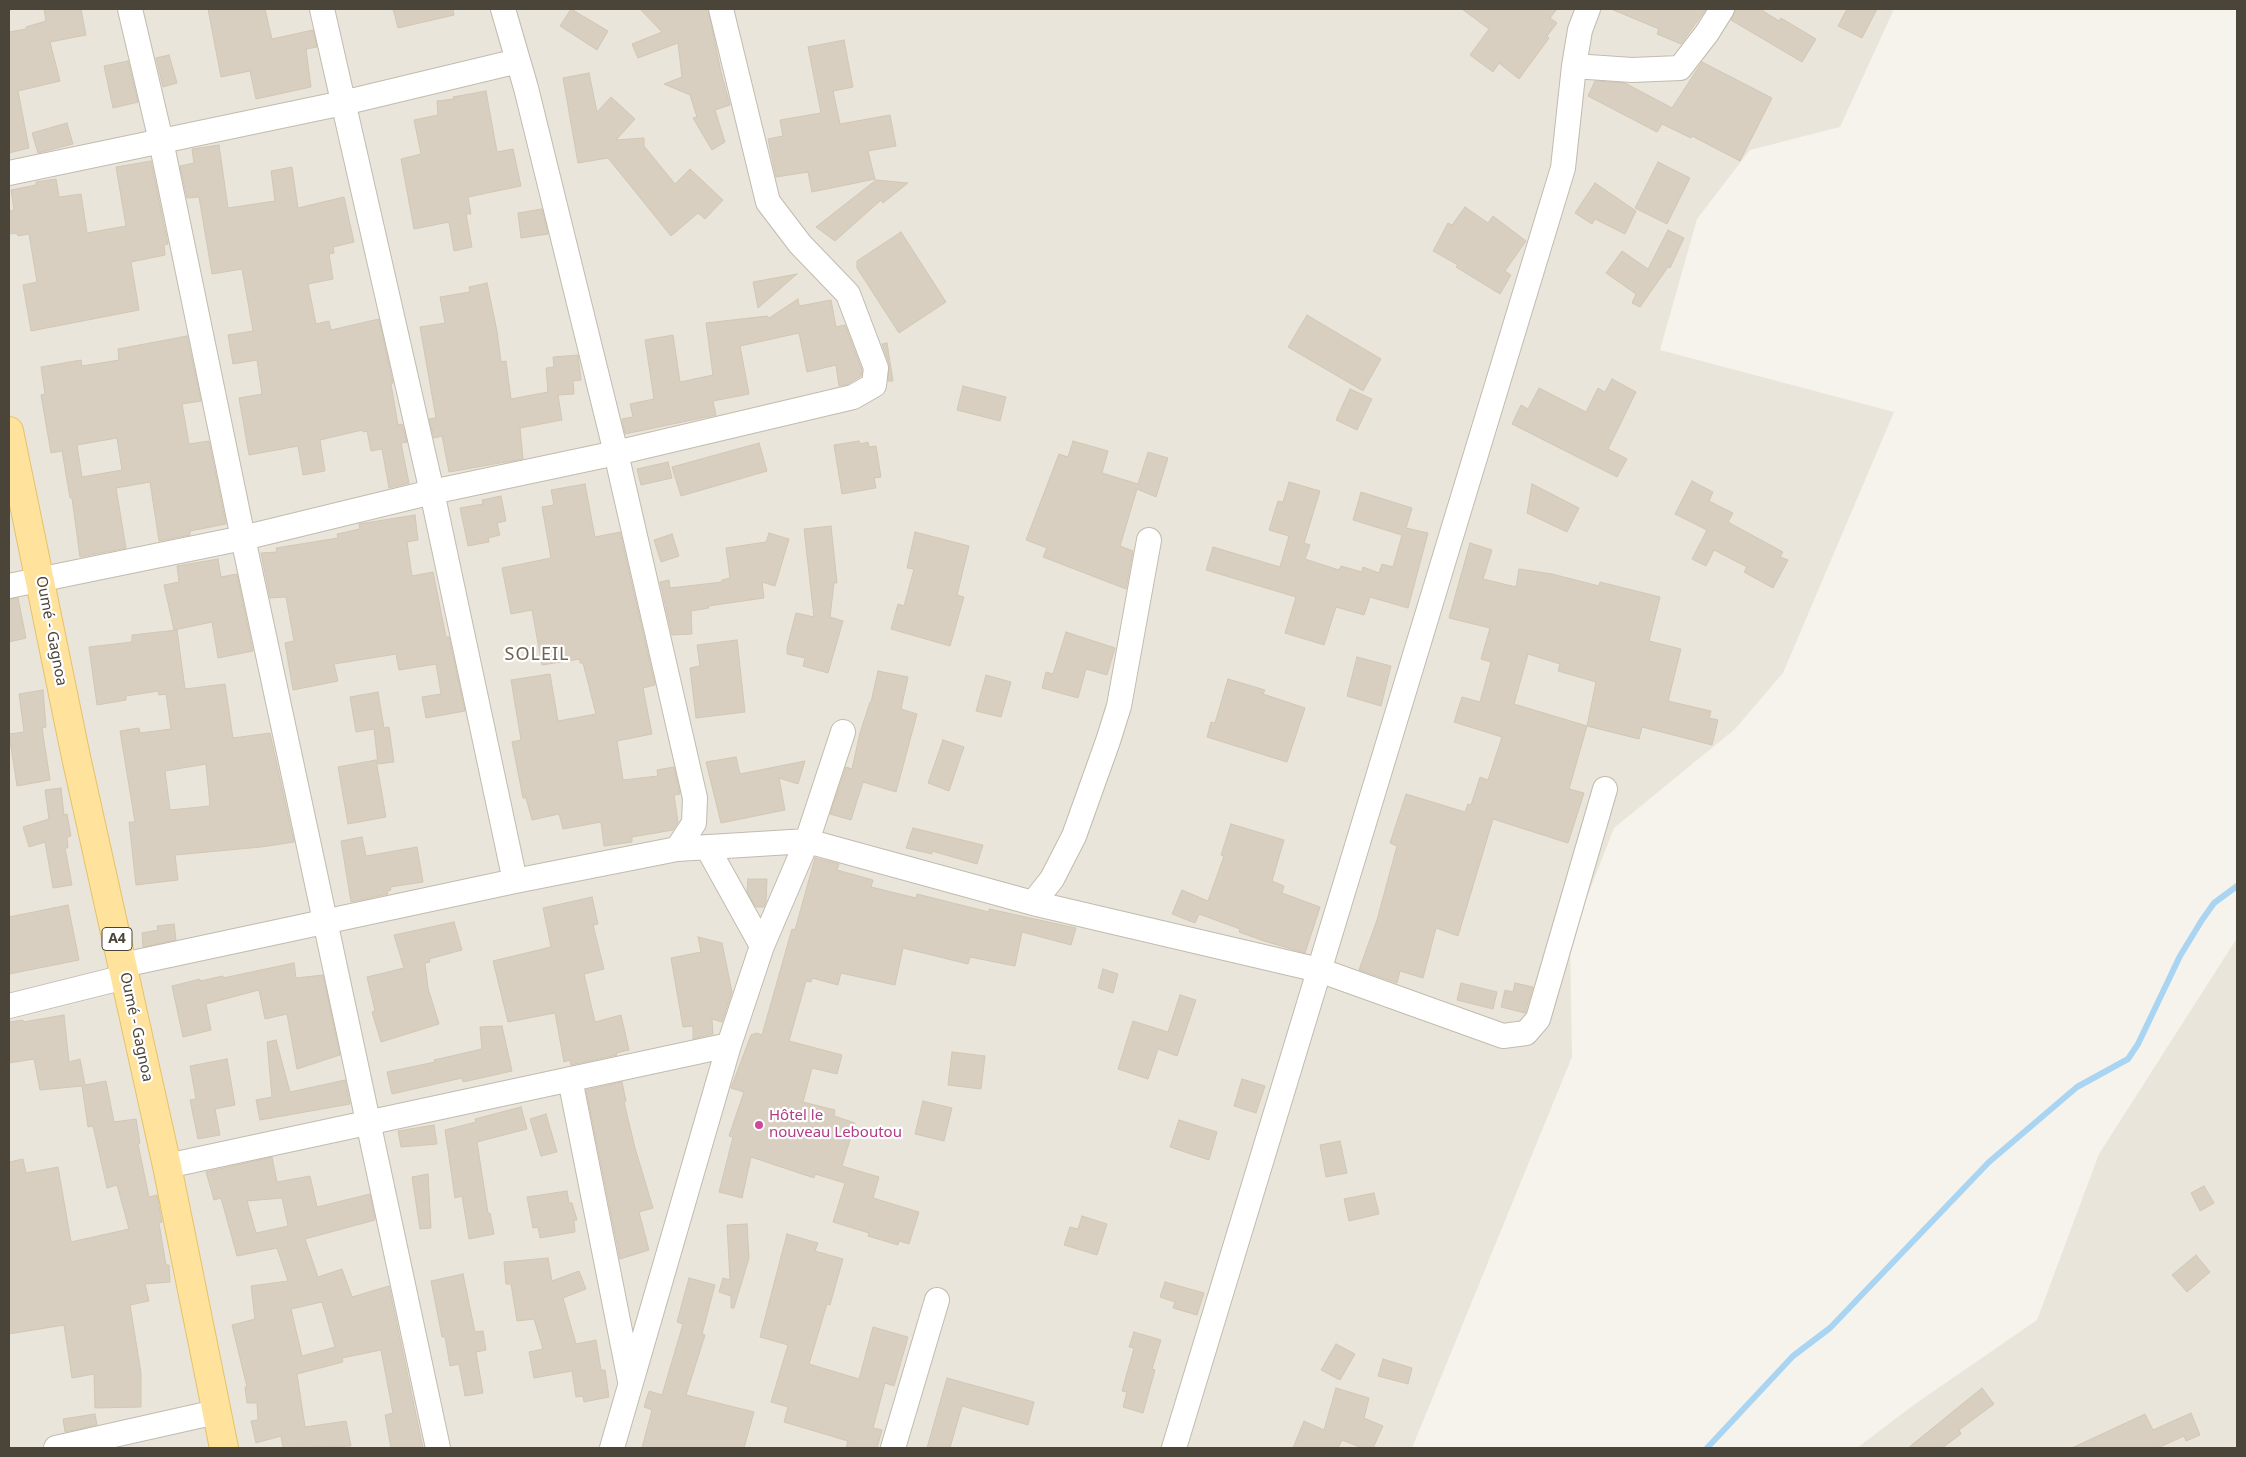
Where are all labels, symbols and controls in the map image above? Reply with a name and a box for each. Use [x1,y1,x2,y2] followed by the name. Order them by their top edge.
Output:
[32,575,70,687] street label: Oumé - Gagnoa
[504,644,570,666] district label: SOLEIL
[102,928,132,951] road number: A4
[116,971,156,1083] street label: Oumé - Gagnoa
[769,1107,902,1142] place label: Hôtel le nouveau Leboutou
[753,1119,765,1131] marker: Hôtel le nouveau Leboutou

